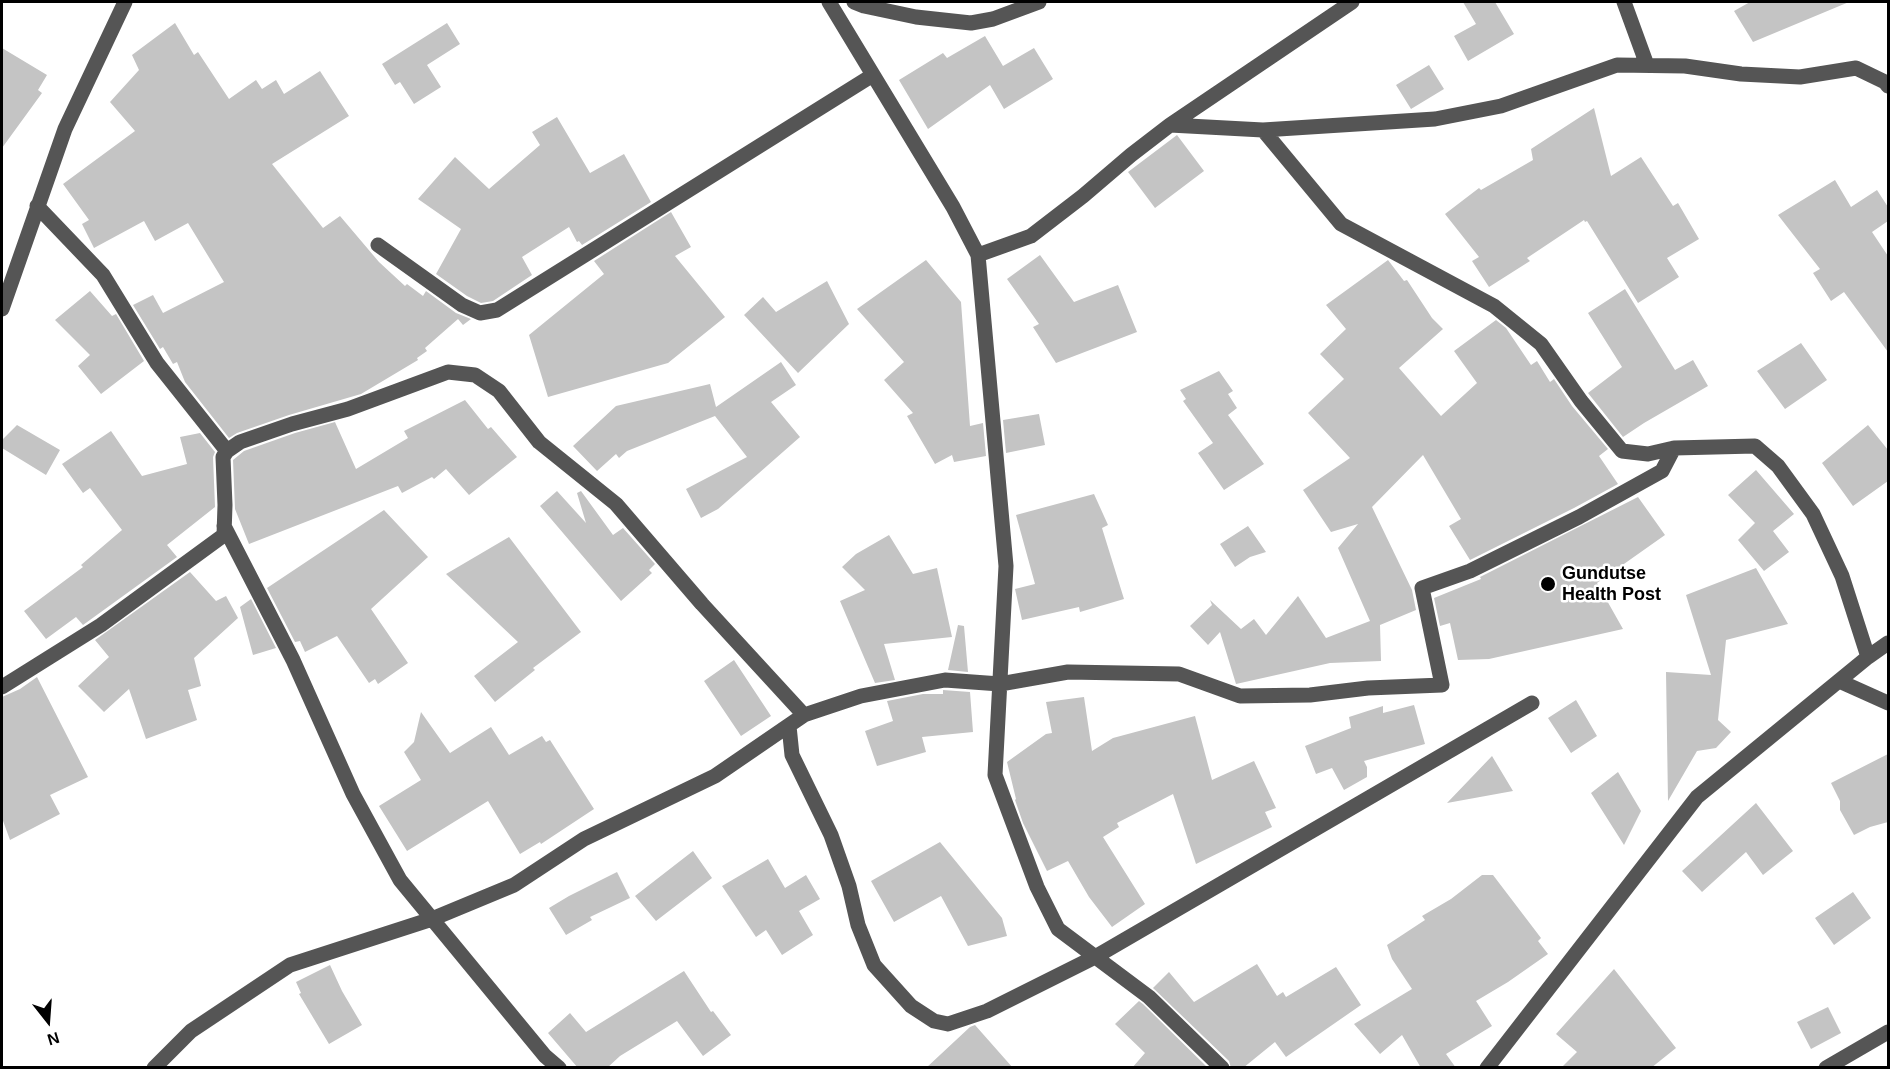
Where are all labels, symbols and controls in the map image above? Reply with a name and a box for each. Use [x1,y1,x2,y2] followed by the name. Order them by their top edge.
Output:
[1562,563,1661,606] place label: Gundutse Health Post
[1539,575,1557,593] marker: Gundutse Health Post
[18,991,78,1051] north arrow
[45,1029,61,1049] text: N

